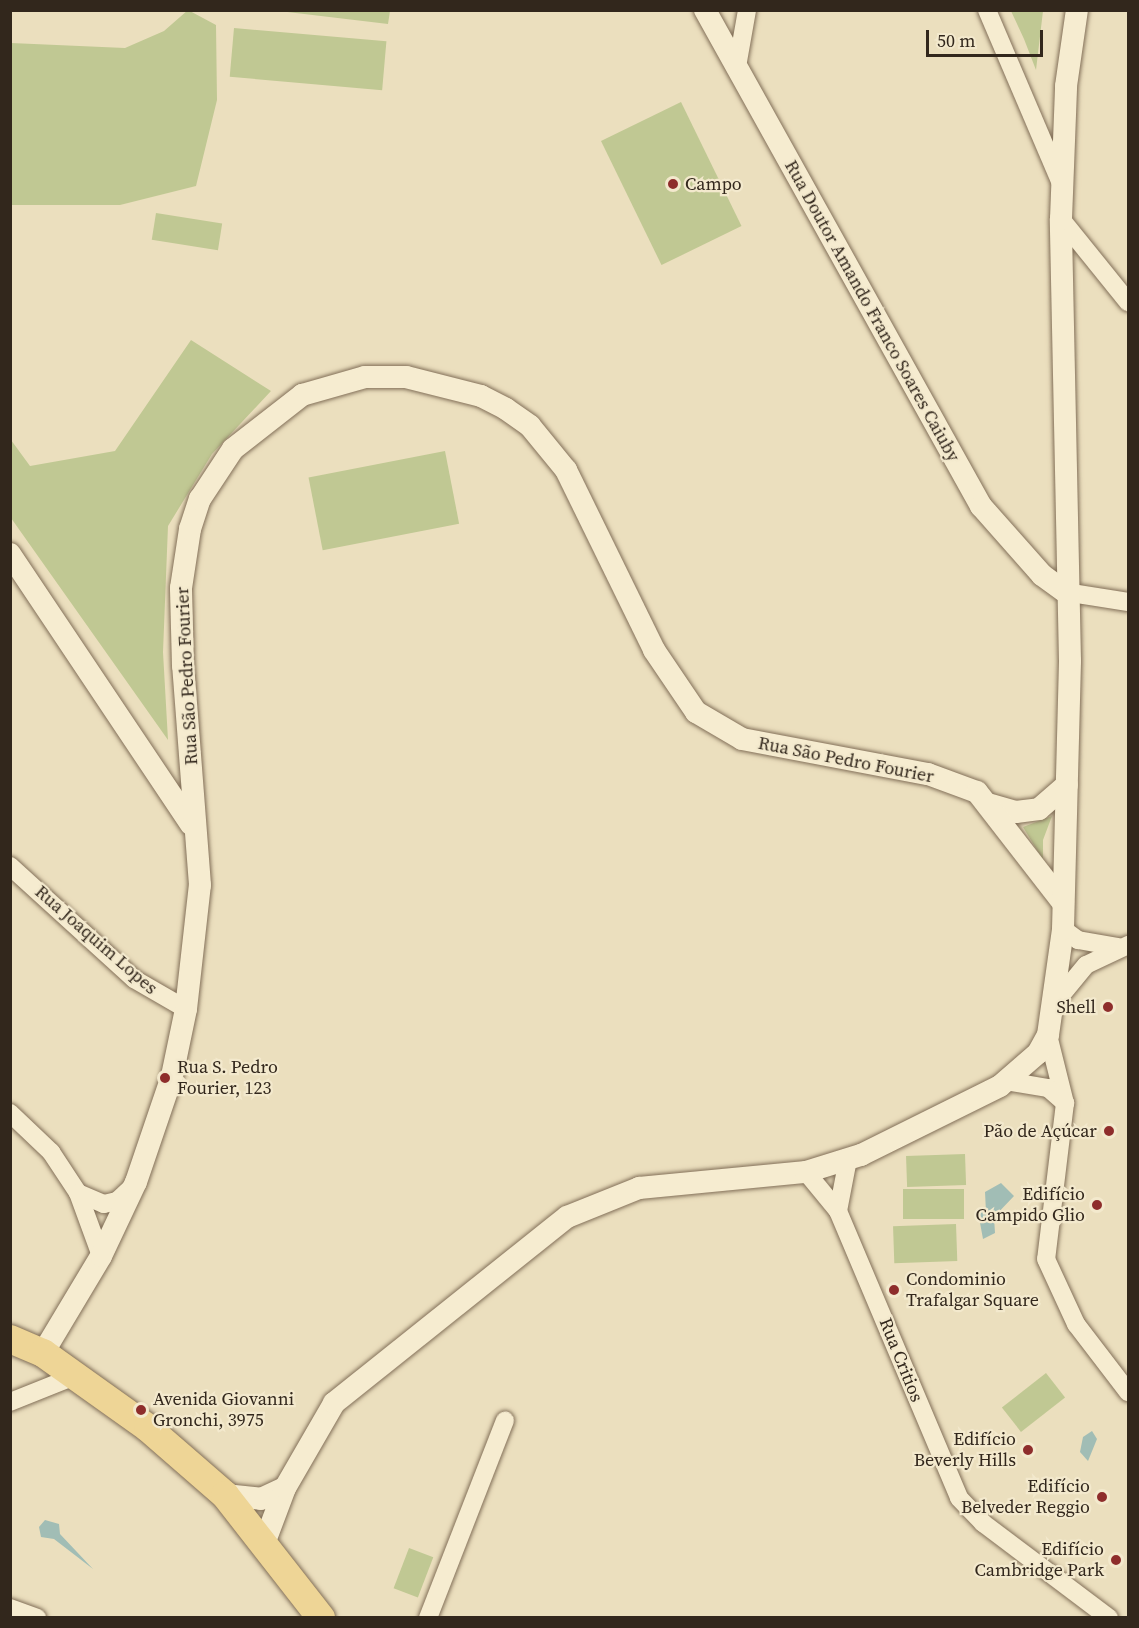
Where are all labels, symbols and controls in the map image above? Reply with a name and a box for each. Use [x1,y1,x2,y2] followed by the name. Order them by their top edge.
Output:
[929,18,1046,56] scale bar
[937,28,975,53] text: 50 m
[780,157,964,465] street label: Rua Doutor Amando Franco Soares Caiuby
[685,173,742,195] place label: Campo
[666,177,680,191] marker: Campo
[172,586,202,766] street label: Rua São Pedro Fourier
[756,732,936,788] street label: Rua São Pedro Fourier
[30,881,162,999] street label: Rua Joaquim Lopes
[1056,996,1096,1018] place label: Shell
[1101,1000,1115,1014] marker: Shell
[177,1057,278,1100] place label: Rua S. Pedro Fourier, 123
[158,1071,172,1085] marker: Rua S. Pedro Fourier, 123
[983,1120,1097,1142] place label: Pão de Açúcar
[1102,1124,1116,1138] marker: Pão de Açúcar
[976,1184,1085,1226] place label: Edifício Campido Glio
[1090,1198,1104,1212] marker: Edifício Campido Glio
[906,1269,1039,1312] place label: Condominio Trafalgar Square
[887,1283,901,1297] marker: Condominio Trafalgar Square
[874,1315,928,1405] street label: Rua Critios
[153,1389,294,1432] place label: Avenida Giovanni Gronchi, 3975
[134,1403,148,1417] marker: Avenida Giovanni Gronchi, 3975
[914,1429,1016,1472] place label: Edifício Beverly Hills
[1021,1443,1035,1457] marker: Edifício Beverly Hills
[961,1476,1090,1518] place label: Edifício Belveder Reggio
[1095,1490,1109,1504] marker: Edifício Belveder Reggio
[975,1539,1104,1582] place label: Edifício Cambridge Park
[1109,1553,1123,1567] marker: Edifício Cambridge Park

